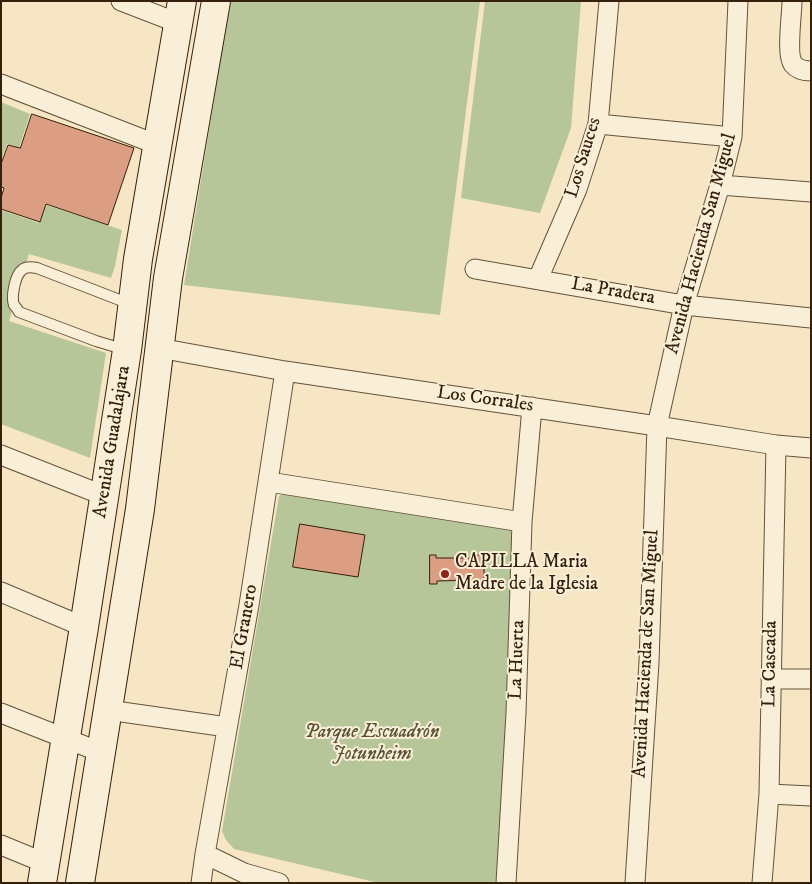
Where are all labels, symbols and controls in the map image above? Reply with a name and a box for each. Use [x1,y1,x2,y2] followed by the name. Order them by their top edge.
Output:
[561,115,607,201] street label: Los Sauces
[662,131,742,357] street label: Avenida Hacienda San Miguel
[569,273,657,311] street label: La Pradera
[90,364,136,520] street label: Avenida Guadalajara
[435,382,535,418] street label: Los Corrales
[629,529,665,779] street label: Avenida Hacienda de San Miguel
[455,552,598,596] place label: CAPILLA Maria Madre de la Iglesia
[439,568,451,580] marker: CAPILLA Maria Madre de la Iglesia
[226,583,264,671] street label: El Granero
[505,620,531,700] street label: La Huerta
[759,620,783,708] street label: La Cascada
[305,722,439,766] park label: Parque Escuadrón Jotunheim

